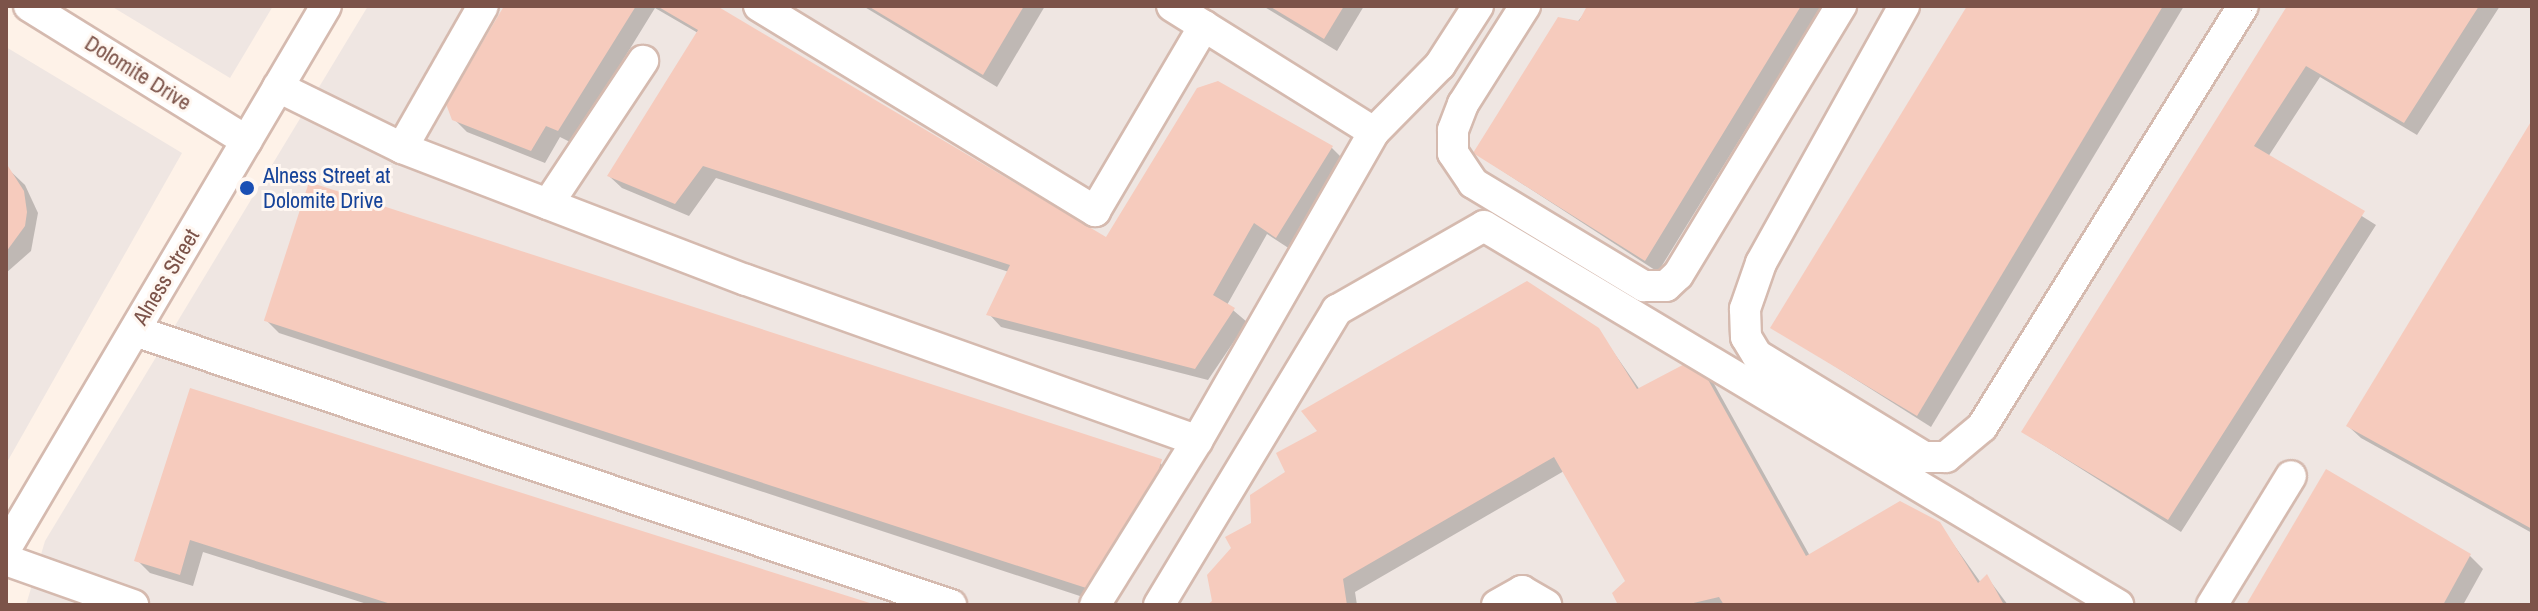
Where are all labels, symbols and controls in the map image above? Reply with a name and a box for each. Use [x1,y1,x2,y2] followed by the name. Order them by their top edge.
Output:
[80,30,196,116] street label: Dolomite Drive
[263,162,390,214] place label: Alness Street at Dolomite Drive
[238,179,256,197] marker: Alness Street at Dolomite Drive
[127,224,205,330] street label: Alness Street

